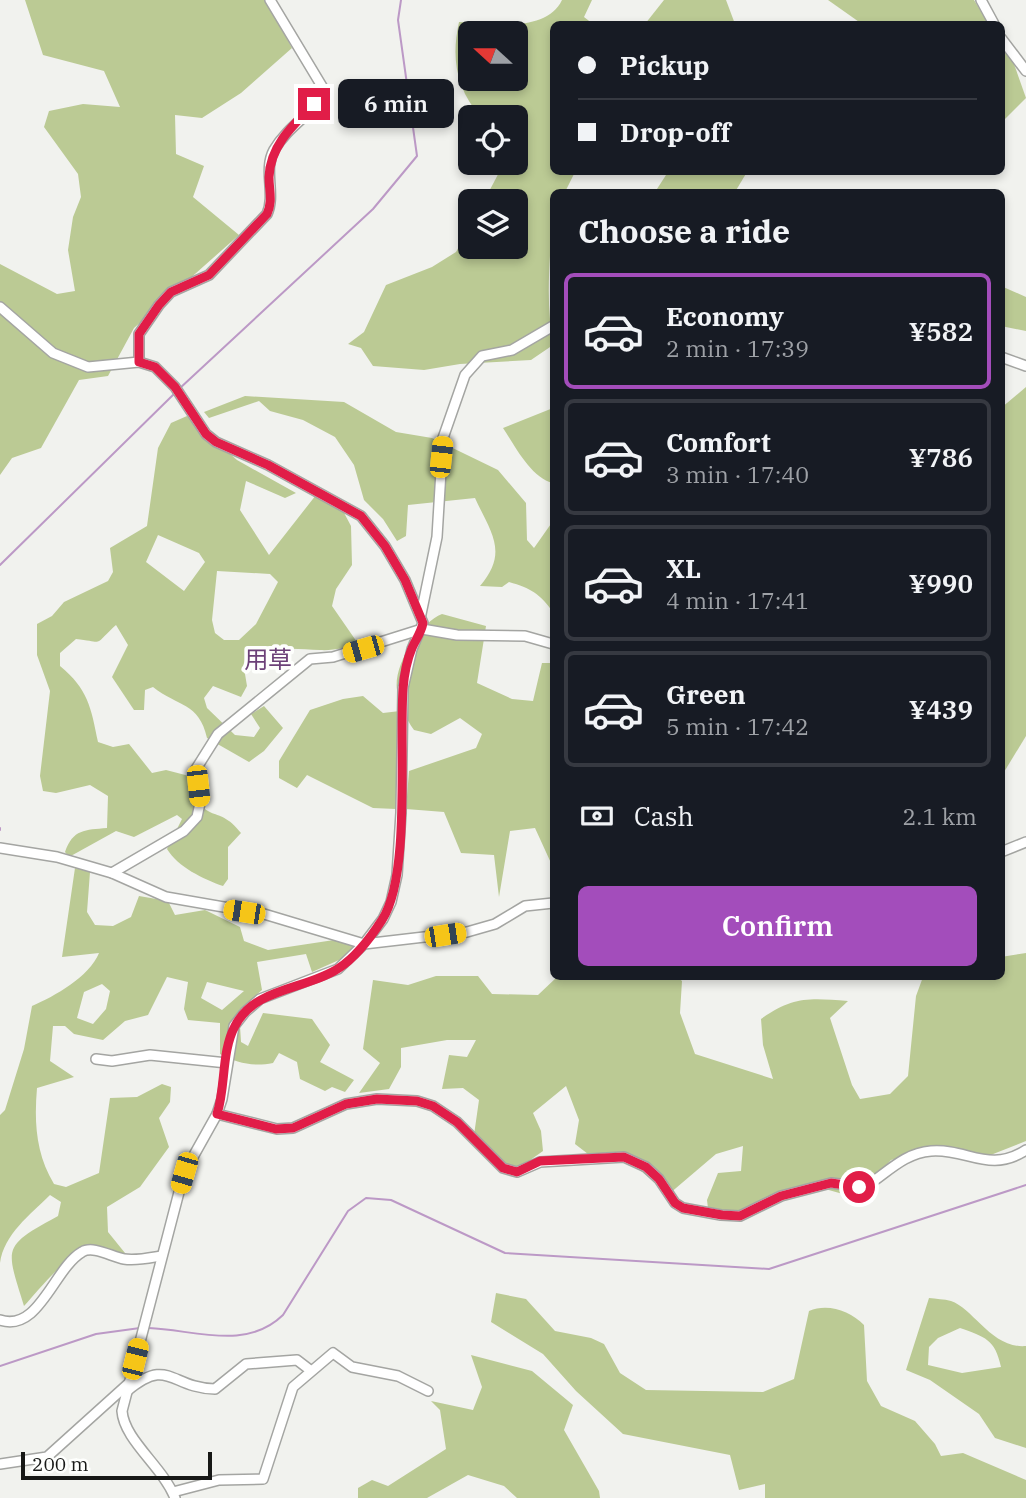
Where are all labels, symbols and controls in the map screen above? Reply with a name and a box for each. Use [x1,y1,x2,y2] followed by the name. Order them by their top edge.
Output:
[458,21,528,91] north arrow
[458,21,528,259] map controls
[620,48,710,82] text: Pickup
[338,80,454,128] callout: 6 min
[298,88,330,120] route end
[364,88,428,118] text: 6 min
[458,105,528,175] button: locate
[620,115,731,149] text: Drop-off
[458,189,528,259] button: layers
[578,210,790,252] text: Choose a ride
[666,299,784,333] text: Economy
[582,300,645,363] icon: car
[909,314,973,348] text: ¥582
[666,333,809,363] text: 2 min · 17:39
[666,425,771,459] text: Comfort
[582,426,645,489] icon: car
[429,435,454,479] car
[909,440,973,474] text: ¥786
[666,459,809,489] text: 3 min · 17:40
[666,551,701,585] text: XL
[582,552,645,615] icon: car
[909,566,973,600] text: ¥990
[666,585,809,615] text: 4 min · 17:41
[340,633,387,665] car
[244,643,292,675] district label: 用草
[666,677,746,711] text: Green
[582,678,645,741] icon: car
[909,692,973,726] text: ¥439
[666,711,809,741] text: 5 min · 17:42
[186,764,211,808] car
[578,797,616,835] icon: cash
[634,799,694,833] text: Cash
[903,801,977,831] text: 2.1 km
[578,886,977,966] button: Confirm
[222,898,267,926] car
[423,921,468,949] car
[169,1150,200,1196] car
[843,1171,875,1203] route start
[120,1336,151,1382] car
[21,1449,212,1481] scale bar
[32,1452,89,1476] text: 200 m

